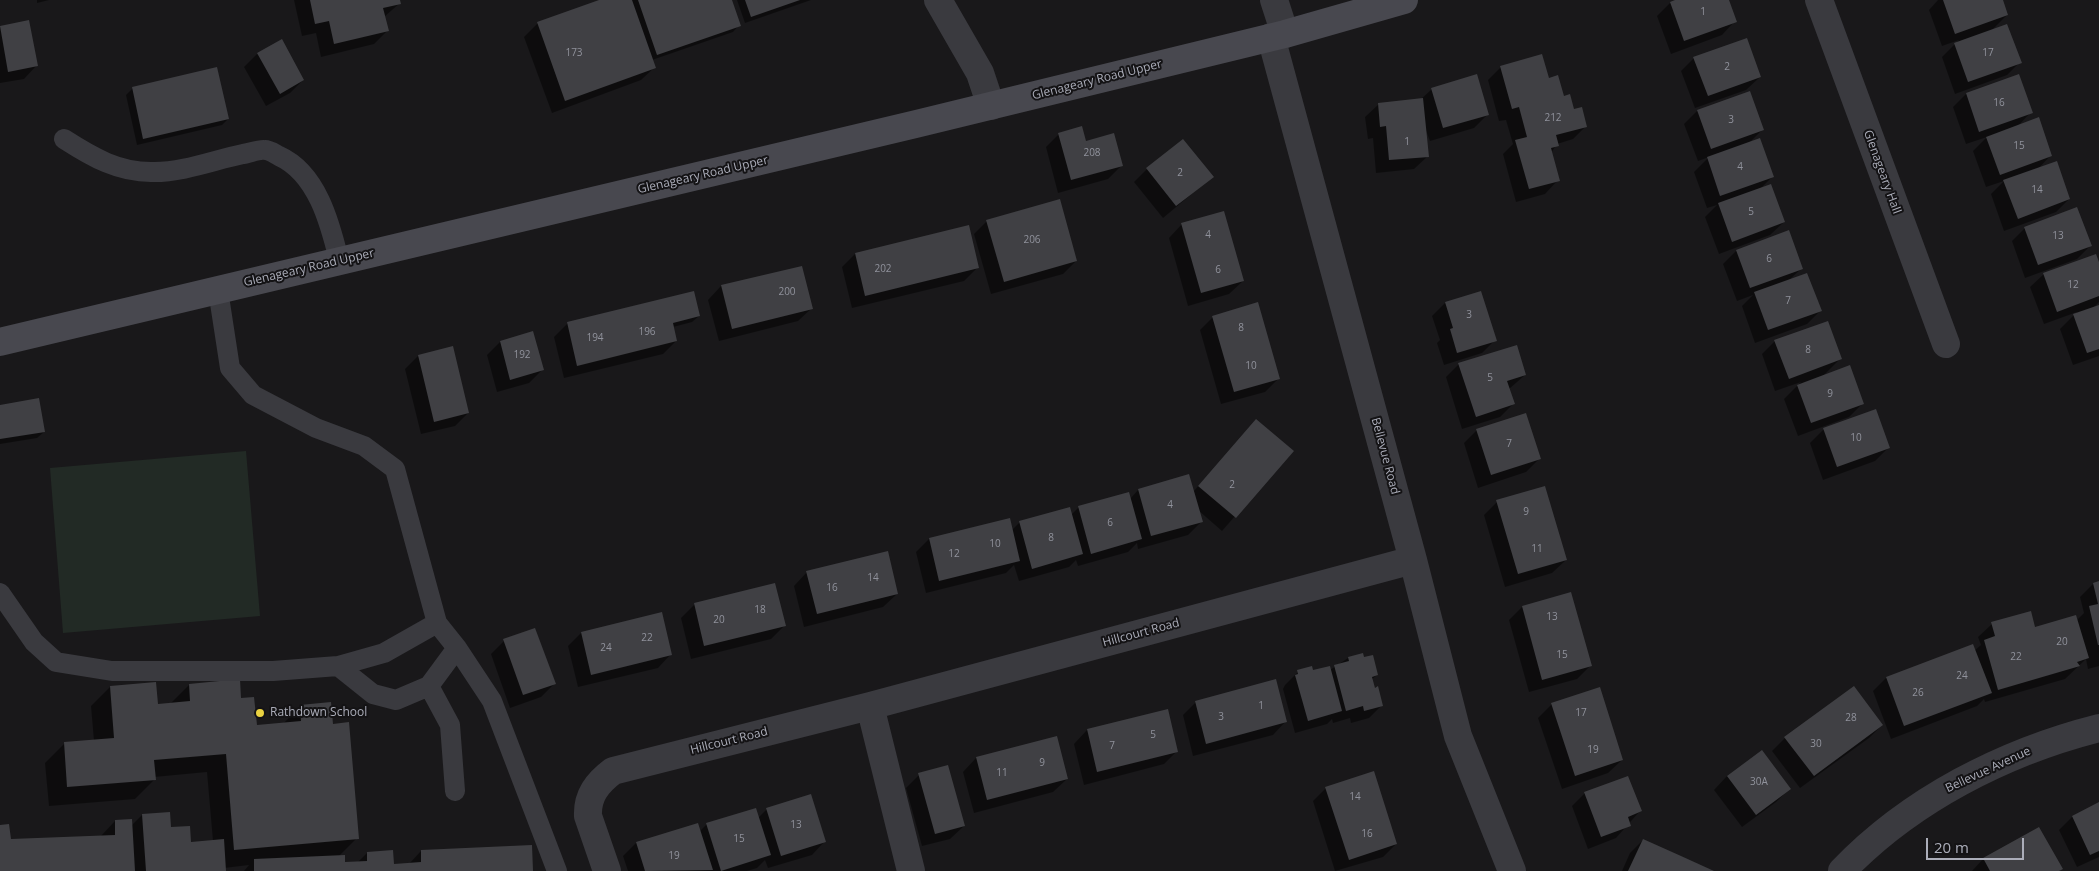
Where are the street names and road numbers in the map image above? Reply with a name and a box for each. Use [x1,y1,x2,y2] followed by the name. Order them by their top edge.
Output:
[1031,57,1163,103] street label: Glenageary Road Upper
[1860,128,1904,216] street label: Glenageary Hall
[636,153,770,197] street label: Glenageary Road Upper
[242,246,376,290] street label: Glenageary Road Upper
[1368,416,1402,496] street label: Bellevue Road
[1101,616,1181,650] street label: Hillcourt Road
[689,724,769,758] street label: Hillcourt Road
[1943,744,2033,796] street label: Bellevue Avenue

